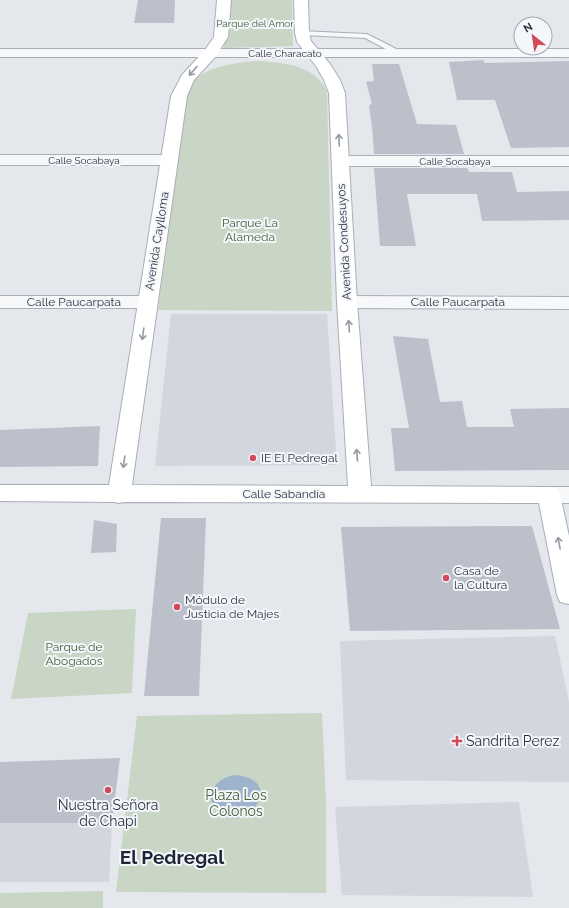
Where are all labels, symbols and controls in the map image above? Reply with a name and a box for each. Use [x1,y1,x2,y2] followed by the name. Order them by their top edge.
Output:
[513,16,553,56] north arrow
[216,18,294,29] park label: Parque del Amor
[521,20,535,36] text: N
[248,48,322,59] street label: Calle Characato
[189,65,198,76] one-way arrow
[335,134,343,147] one-way arrow
[48,155,120,166] street label: Calle Socabaya
[419,156,491,167] street label: Calle Socabaya
[334,183,354,301] street label: Avenida Condesuyos
[142,191,172,291] street label: Avenida Caylloma
[222,216,278,244] park label: Parque La Alameda
[27,295,121,309] street label: Calle Paucarpata
[411,295,505,309] street label: Calle Paucarpata
[345,320,352,333] one-way arrow
[139,327,147,340] one-way arrow
[354,449,361,462] one-way arrow
[261,451,338,465] place label: IE El Pedregal
[248,453,258,463] marker: IE El Pedregal
[120,456,128,469] one-way arrow
[243,487,325,501] street label: Calle Sabandía
[554,537,562,550] one-way arrow
[454,564,507,592] place label: Casa de la Cultura
[441,573,451,583] marker: Casa de la Cultura
[185,593,279,621] place label: Módulo de Justicia de Majes
[172,602,182,612] marker: Módulo de Justicia de Majes
[45,640,103,668] park label: Parque de Abogados
[466,733,559,749] place label: Sandrita Perez
[451,735,463,747] marker: Sandrita Perez
[103,785,113,795] marker: Nuestra Señora de Chapi
[205,787,267,819] park label: Plaza Los Colonos
[58,797,158,829] place label: Nuestra Señora de Chapi
[120,846,225,868] district label: El Pedregal

